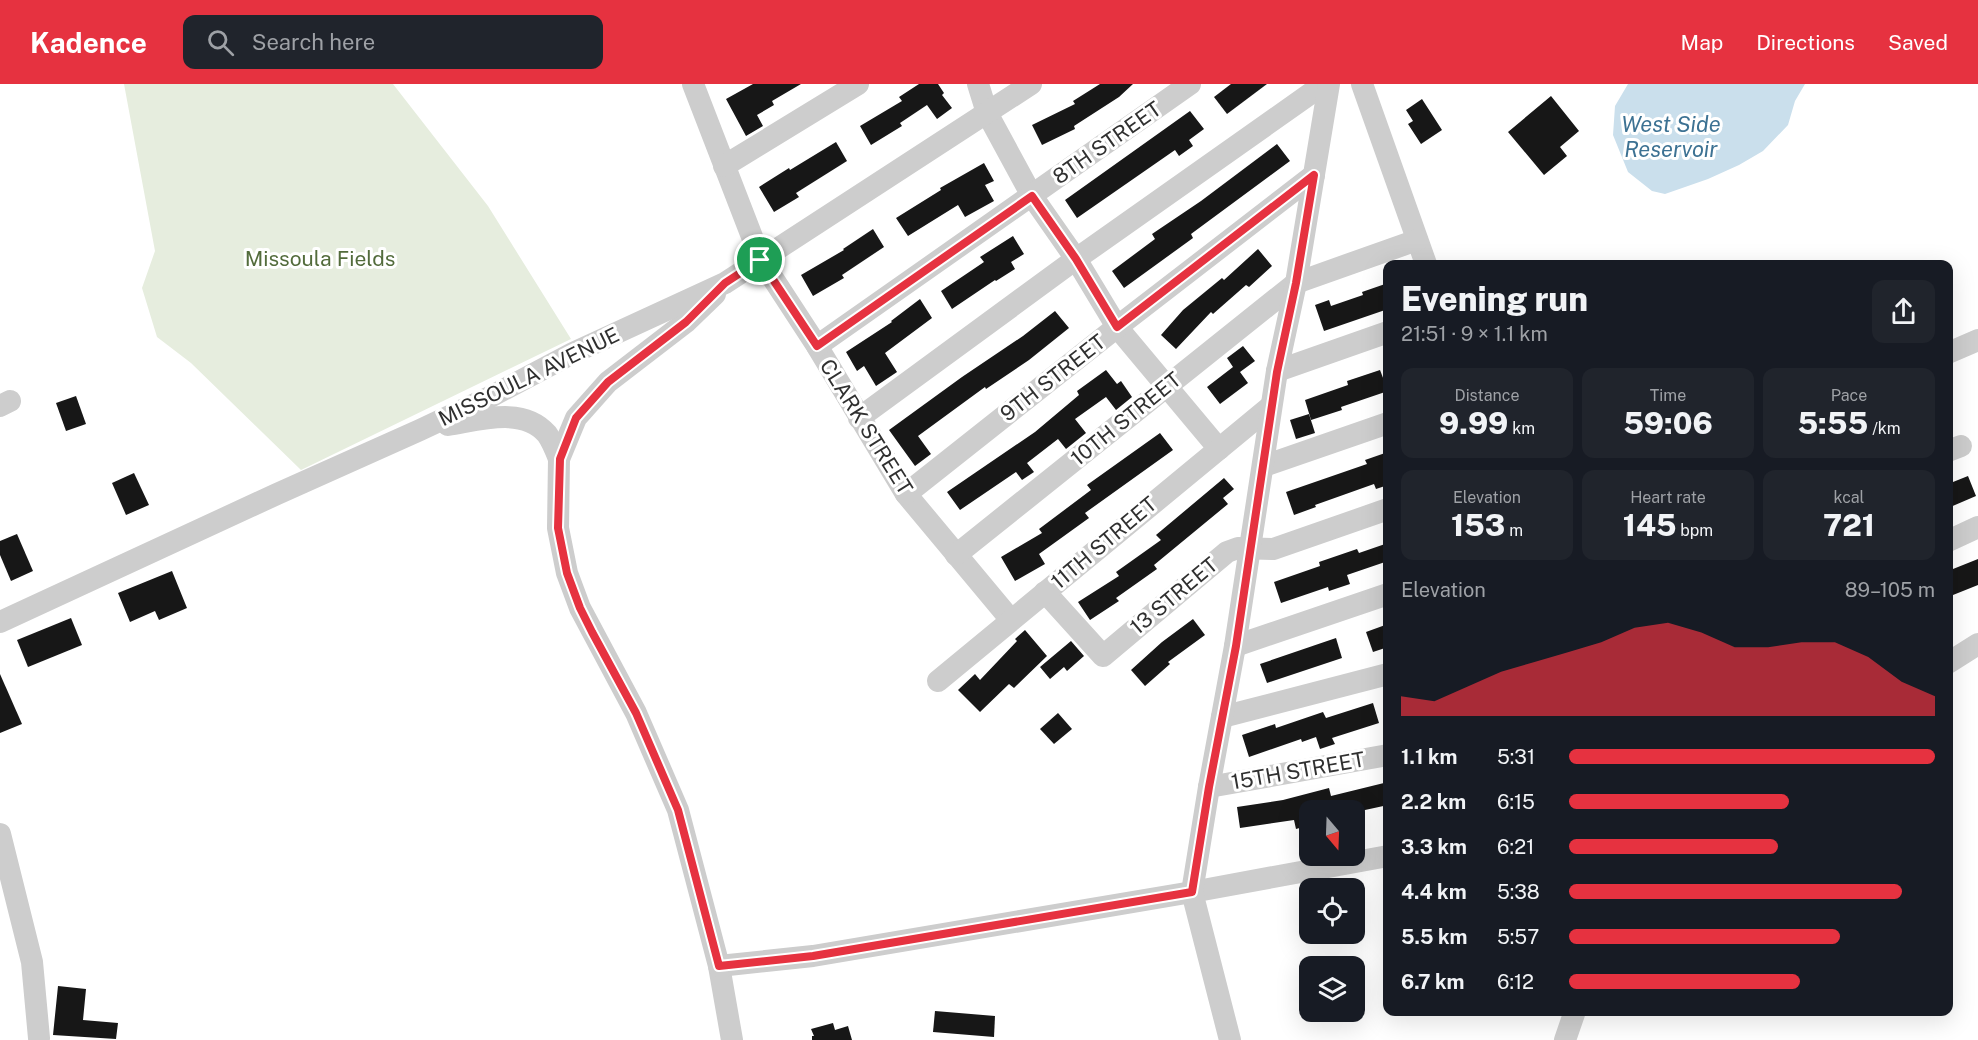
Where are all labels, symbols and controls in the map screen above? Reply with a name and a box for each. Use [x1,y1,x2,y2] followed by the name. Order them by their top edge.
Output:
[183,15,603,69] search box
[30,26,147,59] text: Kadence
[204,26,237,59] icon: search
[252,29,375,55] text: Search here
[1681,30,1723,55] text: Map
[1756,30,1855,55] text: Directions
[1888,30,1948,55] text: Saved
[1048,96,1166,189] street label: 8TH STREET
[1621,111,1721,162] water label: West Side Reservoir
[734,234,785,285] pin
[743,243,776,276] icon: arrive
[245,246,395,271] park label: Missoula Fields
[1401,280,1588,318] text: Evening run
[1872,280,1935,343] button: share
[434,322,623,431] street label: MISSOULA AVENUE
[1401,322,1548,346] text: 21:51 · 9 × 1.1 km
[995,329,1110,426] street label: 9TH STREET
[815,354,918,499] street label: CLARK STREET
[1066,367,1186,471] street label: 10TH STREET
[1455,386,1519,405] text: Distance
[1650,386,1686,405] text: Time
[1831,386,1867,405] text: Pace
[1439,405,1508,441] text: 9.99
[1623,405,1713,441] text: 59:06
[1797,405,1868,441] text: 5:55
[1508,419,1535,438] text: km
[1868,419,1901,438] text: /km
[1453,488,1521,507] text: Elevation
[1630,488,1706,507] text: Heart rate
[1834,488,1864,507] text: kcal
[1046,491,1162,594] street label: 11TH STREET
[1451,507,1505,543] text: 153
[1623,507,1676,543] text: 145
[1823,507,1875,543] text: 721
[1505,521,1523,540] text: m
[1676,521,1713,540] text: bpm
[1125,552,1222,639] street label: 13 STREET
[1401,578,1486,602] text: Elevation
[1845,578,1935,602] text: 89–105 m
[1401,745,1458,769] text: 1.1 km
[1497,745,1535,769] text: 5:31
[1229,746,1367,795] street label: 15TH STREET
[1401,790,1466,814] text: 2.2 km
[1497,790,1535,814] text: 6:15
[1299,800,1365,866] north arrow
[1299,800,1365,1022] map controls
[1401,835,1467,859] text: 3.3 km
[1497,835,1534,859] text: 6:21
[1299,878,1365,944] button: locate
[1401,880,1467,904] text: 4.4 km
[1497,880,1540,904] text: 5:38
[1401,925,1467,949] text: 5.5 km
[1497,925,1539,949] text: 5:57
[1299,956,1365,1022] button: layers
[1401,970,1465,994] text: 6.7 km
[1497,970,1534,994] text: 6:12

